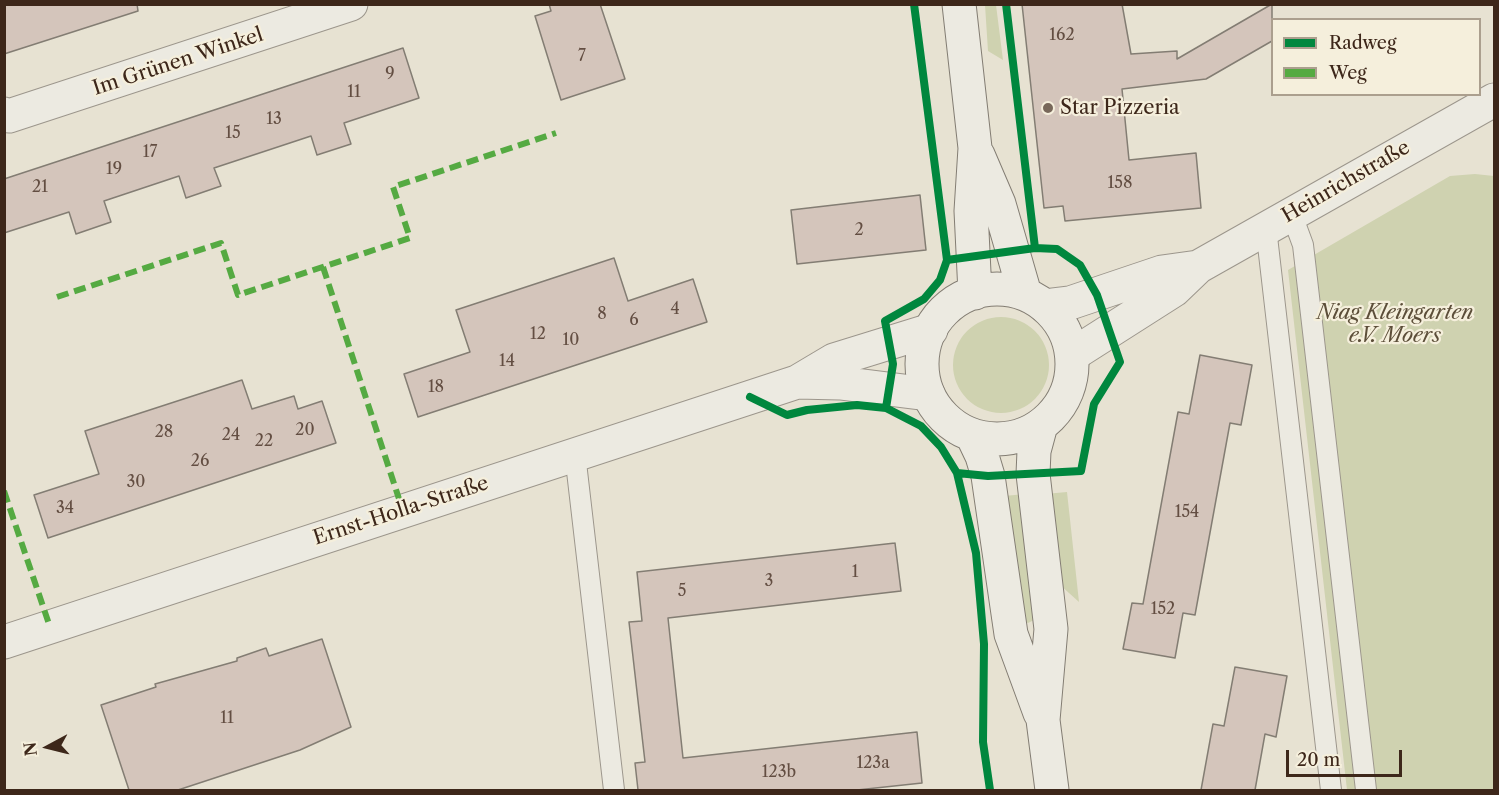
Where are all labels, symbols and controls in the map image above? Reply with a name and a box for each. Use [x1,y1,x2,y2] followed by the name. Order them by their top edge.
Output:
[1271,18,1481,96] legend
[90,23,266,101] street label: Im Grünen Winkel
[1049,25,1075,45] house number: 162
[1329,32,1396,54] text: Radweg
[578,46,586,66] house number: 7
[1329,62,1367,84] text: Weg
[385,64,395,84] house number: 9
[347,82,361,102] house number: 11
[1060,96,1180,120] place label: Star Pizzeria
[1041,101,1055,115] marker: Star Pizzeria
[266,109,282,129] house number: 13
[225,123,241,143] house number: 15
[1278,136,1414,228] street label: Heinrichstraße
[143,142,157,162] house number: 17
[106,159,122,179] house number: 19
[1108,173,1132,193] house number: 158
[32,177,48,197] house number: 21
[854,220,864,240] house number: 2
[670,299,680,319] house number: 4
[1317,301,1473,348] park label: Niag Kleingarten e.V. Moers
[597,304,607,324] house number: 8
[629,310,639,330] house number: 6
[530,324,546,344] house number: 12
[563,330,579,350] house number: 10
[499,351,515,371] house number: 14
[428,377,444,397] house number: 18
[295,420,315,440] house number: 20
[155,422,173,442] house number: 28
[222,425,240,445] house number: 24
[255,431,273,451] house number: 22
[191,451,209,471] house number: 26
[310,471,492,551] street label: Ernst-Holla-Straße
[127,472,145,492] house number: 30
[56,498,74,518] house number: 34
[1175,502,1199,522] house number: 154
[852,562,858,582] house number: 1
[765,571,773,591] house number: 3
[678,581,686,601] house number: 5
[1151,599,1175,619] house number: 152
[220,708,234,728] house number: 11
[18,717,78,777] north arrow
[1289,738,1404,776] scale bar
[19,741,41,757] text: N
[1297,749,1340,771] text: 20 m
[856,753,890,773] house number: 123a
[762,762,796,782] house number: 123b

